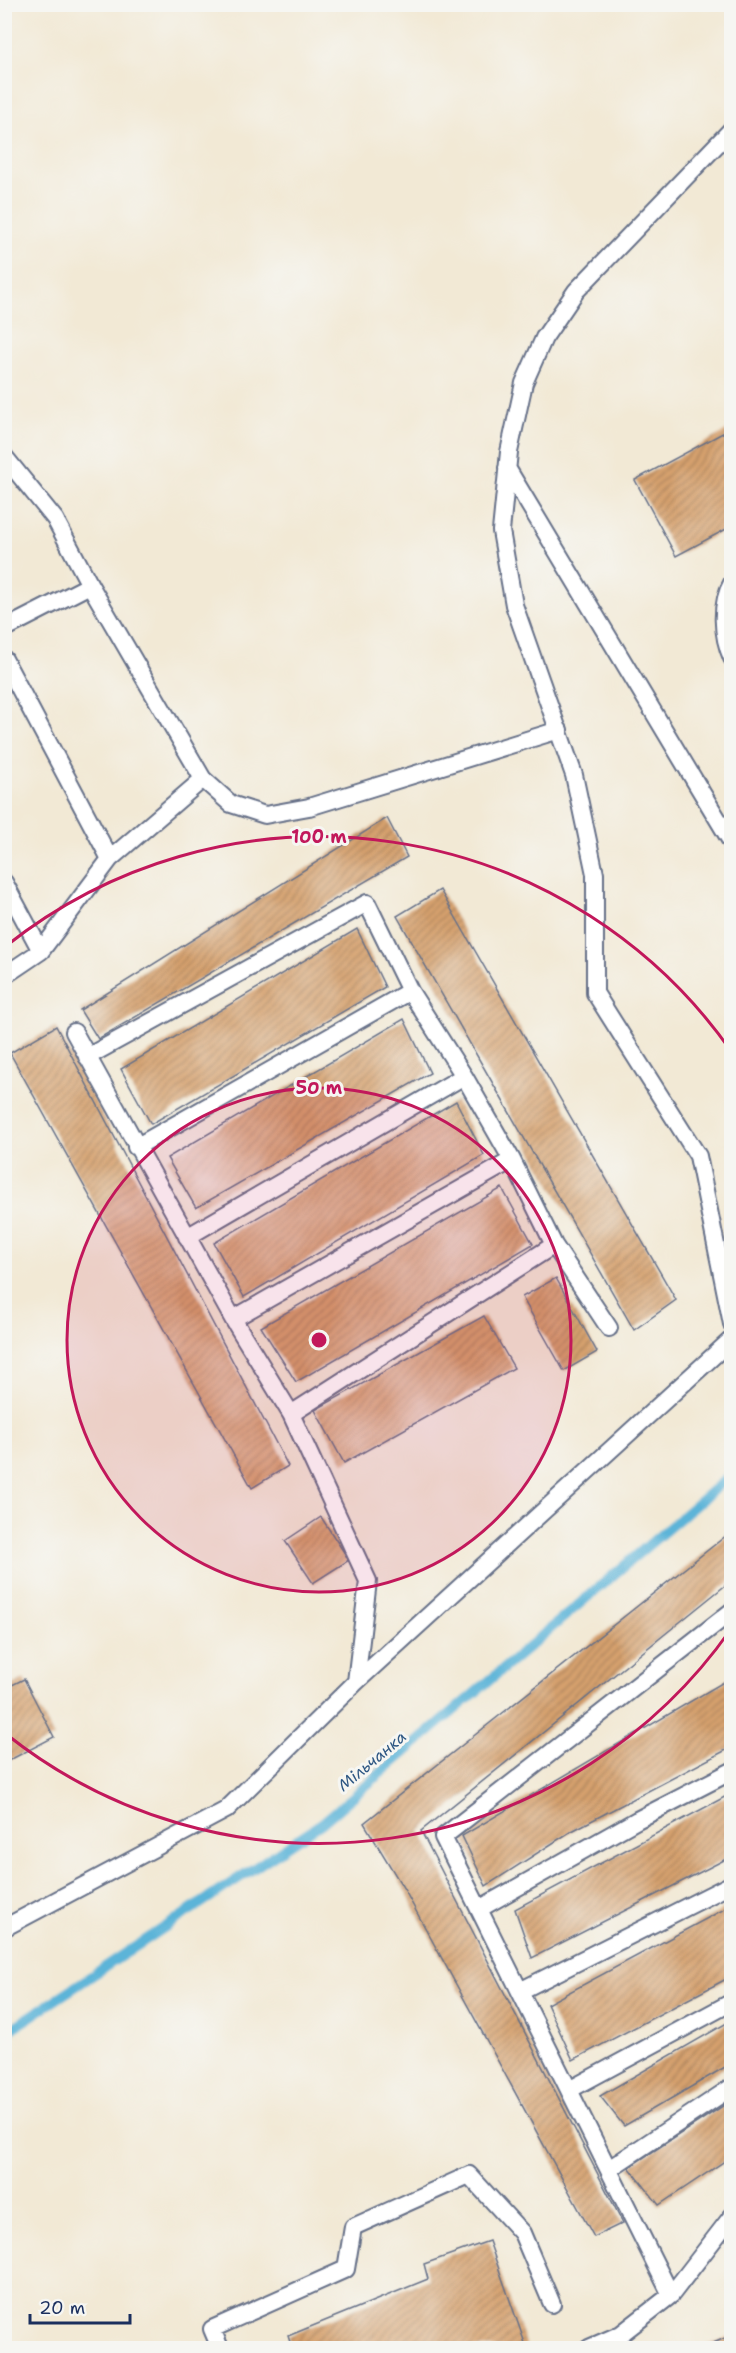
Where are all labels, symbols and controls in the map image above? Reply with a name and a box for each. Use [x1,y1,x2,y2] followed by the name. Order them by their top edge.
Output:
[291,825,347,849] text: 100 m
[296,1076,343,1100] text: 50 m
[309,1330,329,1350] centre of rings
[333,1726,411,1796] water label: Мільчанка
[30,2287,130,2325] scale bar
[39,2296,85,2320] text: 20 m

